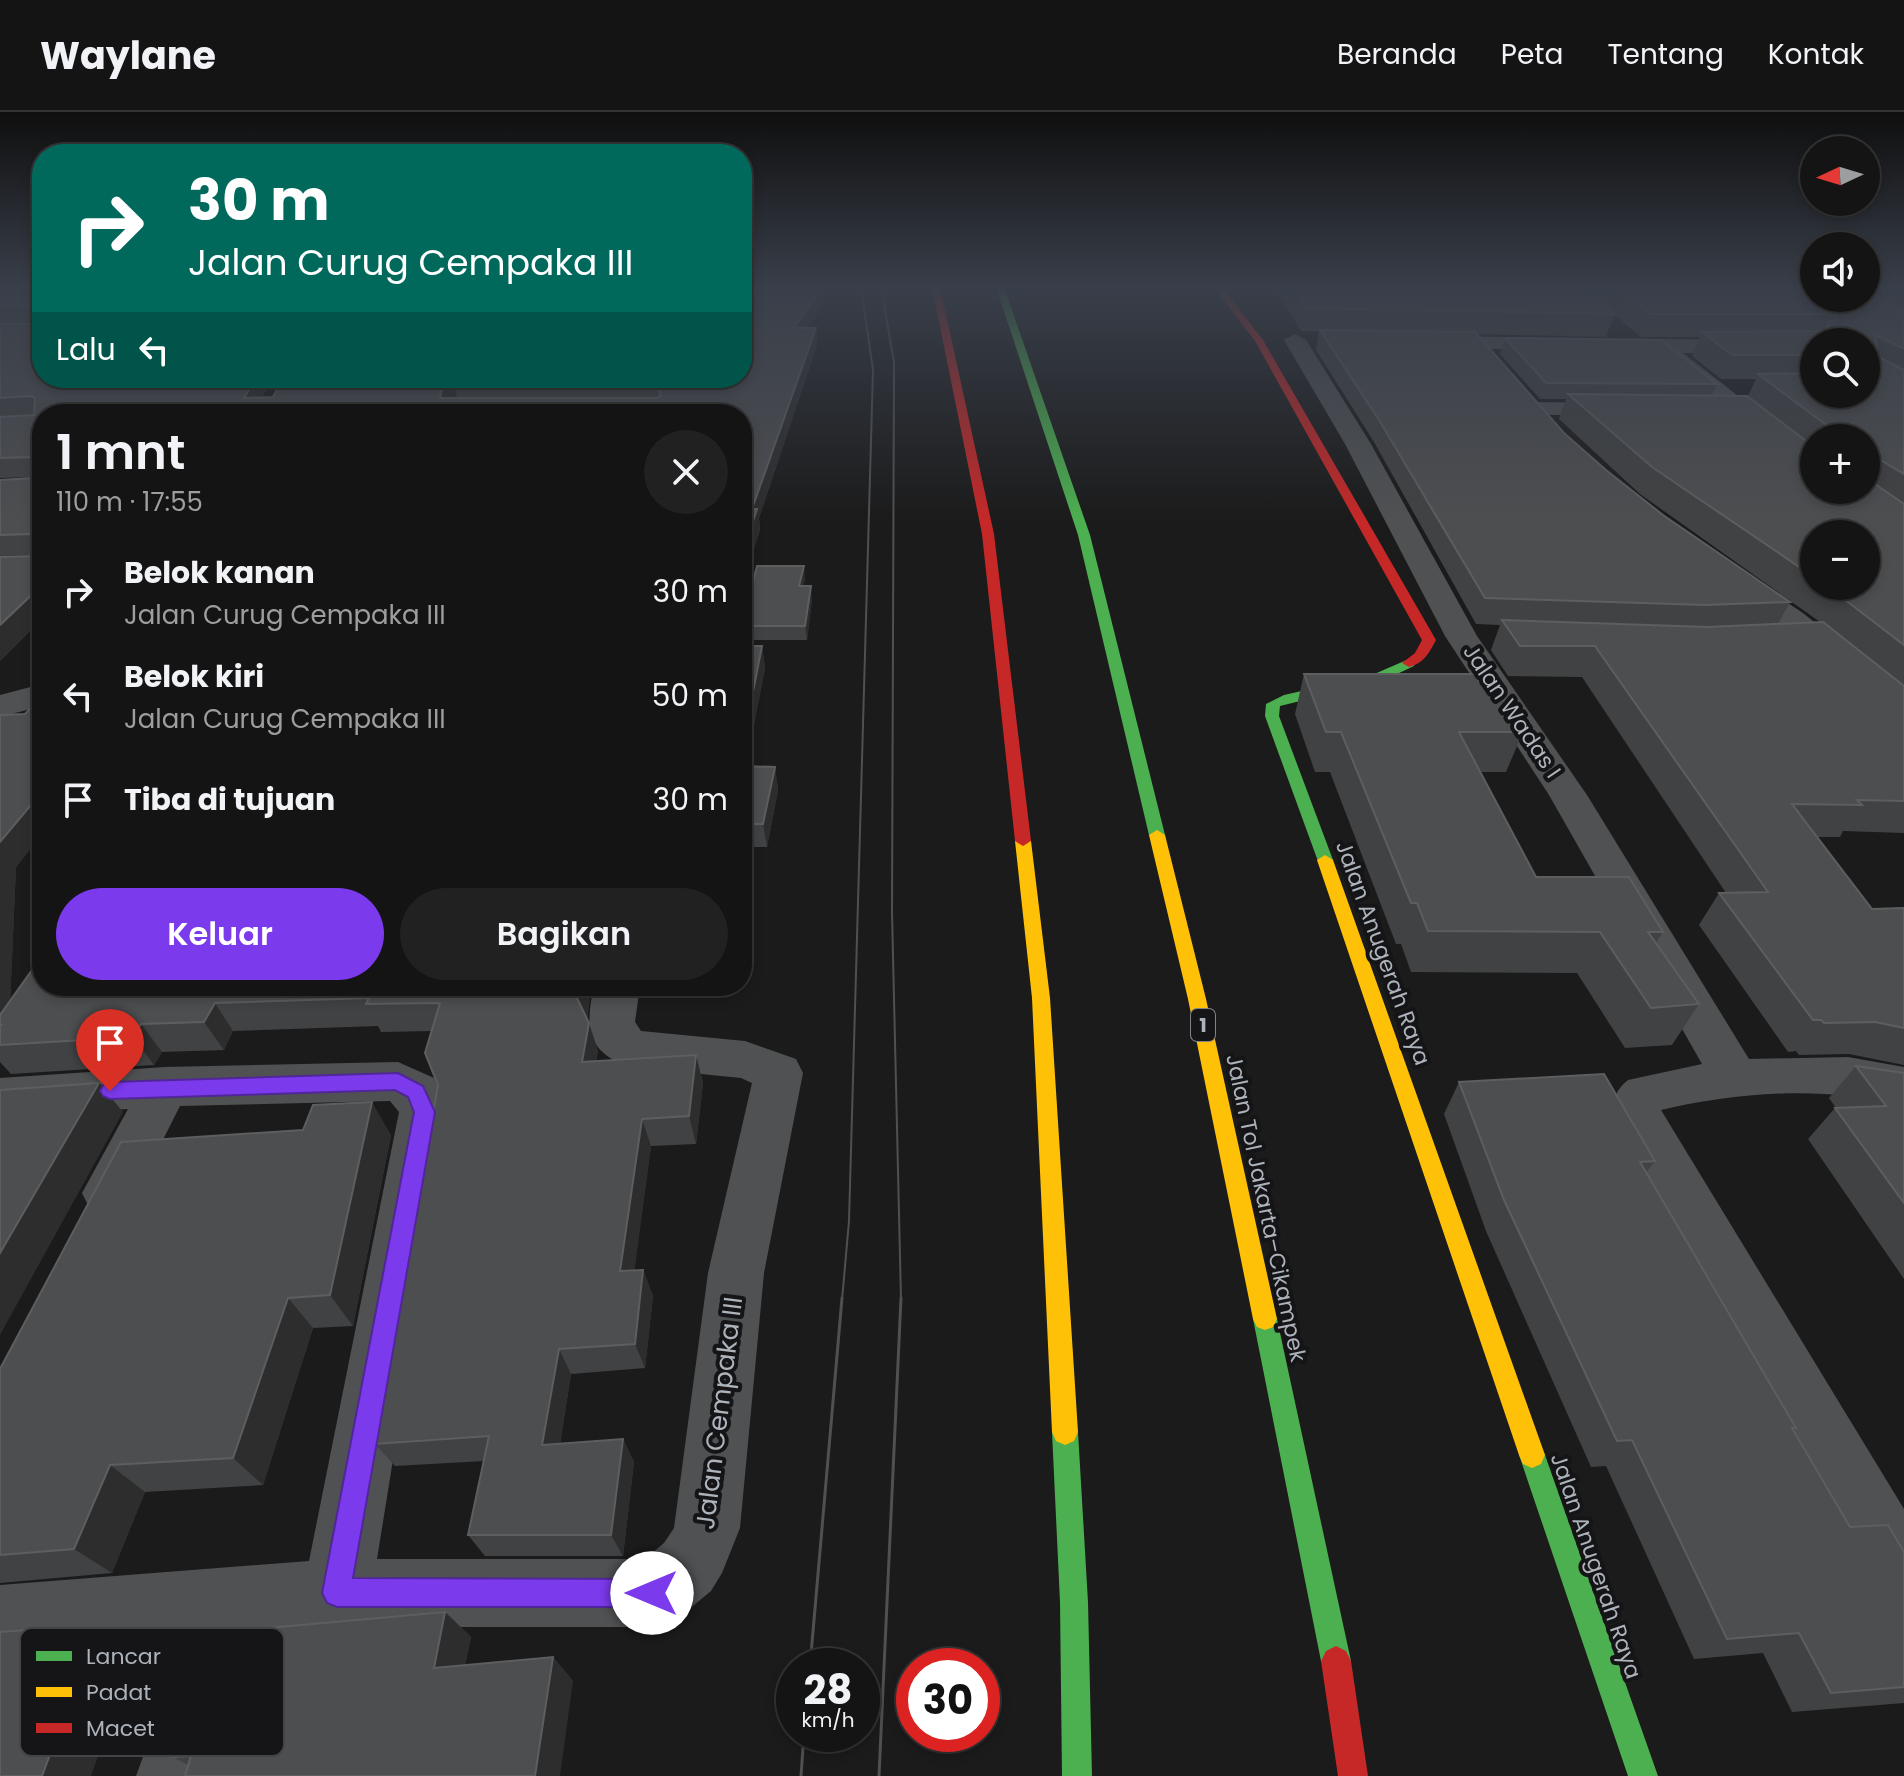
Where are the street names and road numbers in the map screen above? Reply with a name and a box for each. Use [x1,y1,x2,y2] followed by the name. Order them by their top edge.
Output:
[1456,638,1568,784] street label: Jalan Wadas I
[1328,836,1438,1070] street label: Jalan Anugerah Raya
[1191,1009,1215,1041] road number: 1
[1218,1051,1314,1365] street label: Jalan Tol Jakarta–Cikampek
[687,1295,751,1531] street label: Jalan Cempaka III
[1543,1449,1649,1683] street label: Jalan Anugerah Raya

